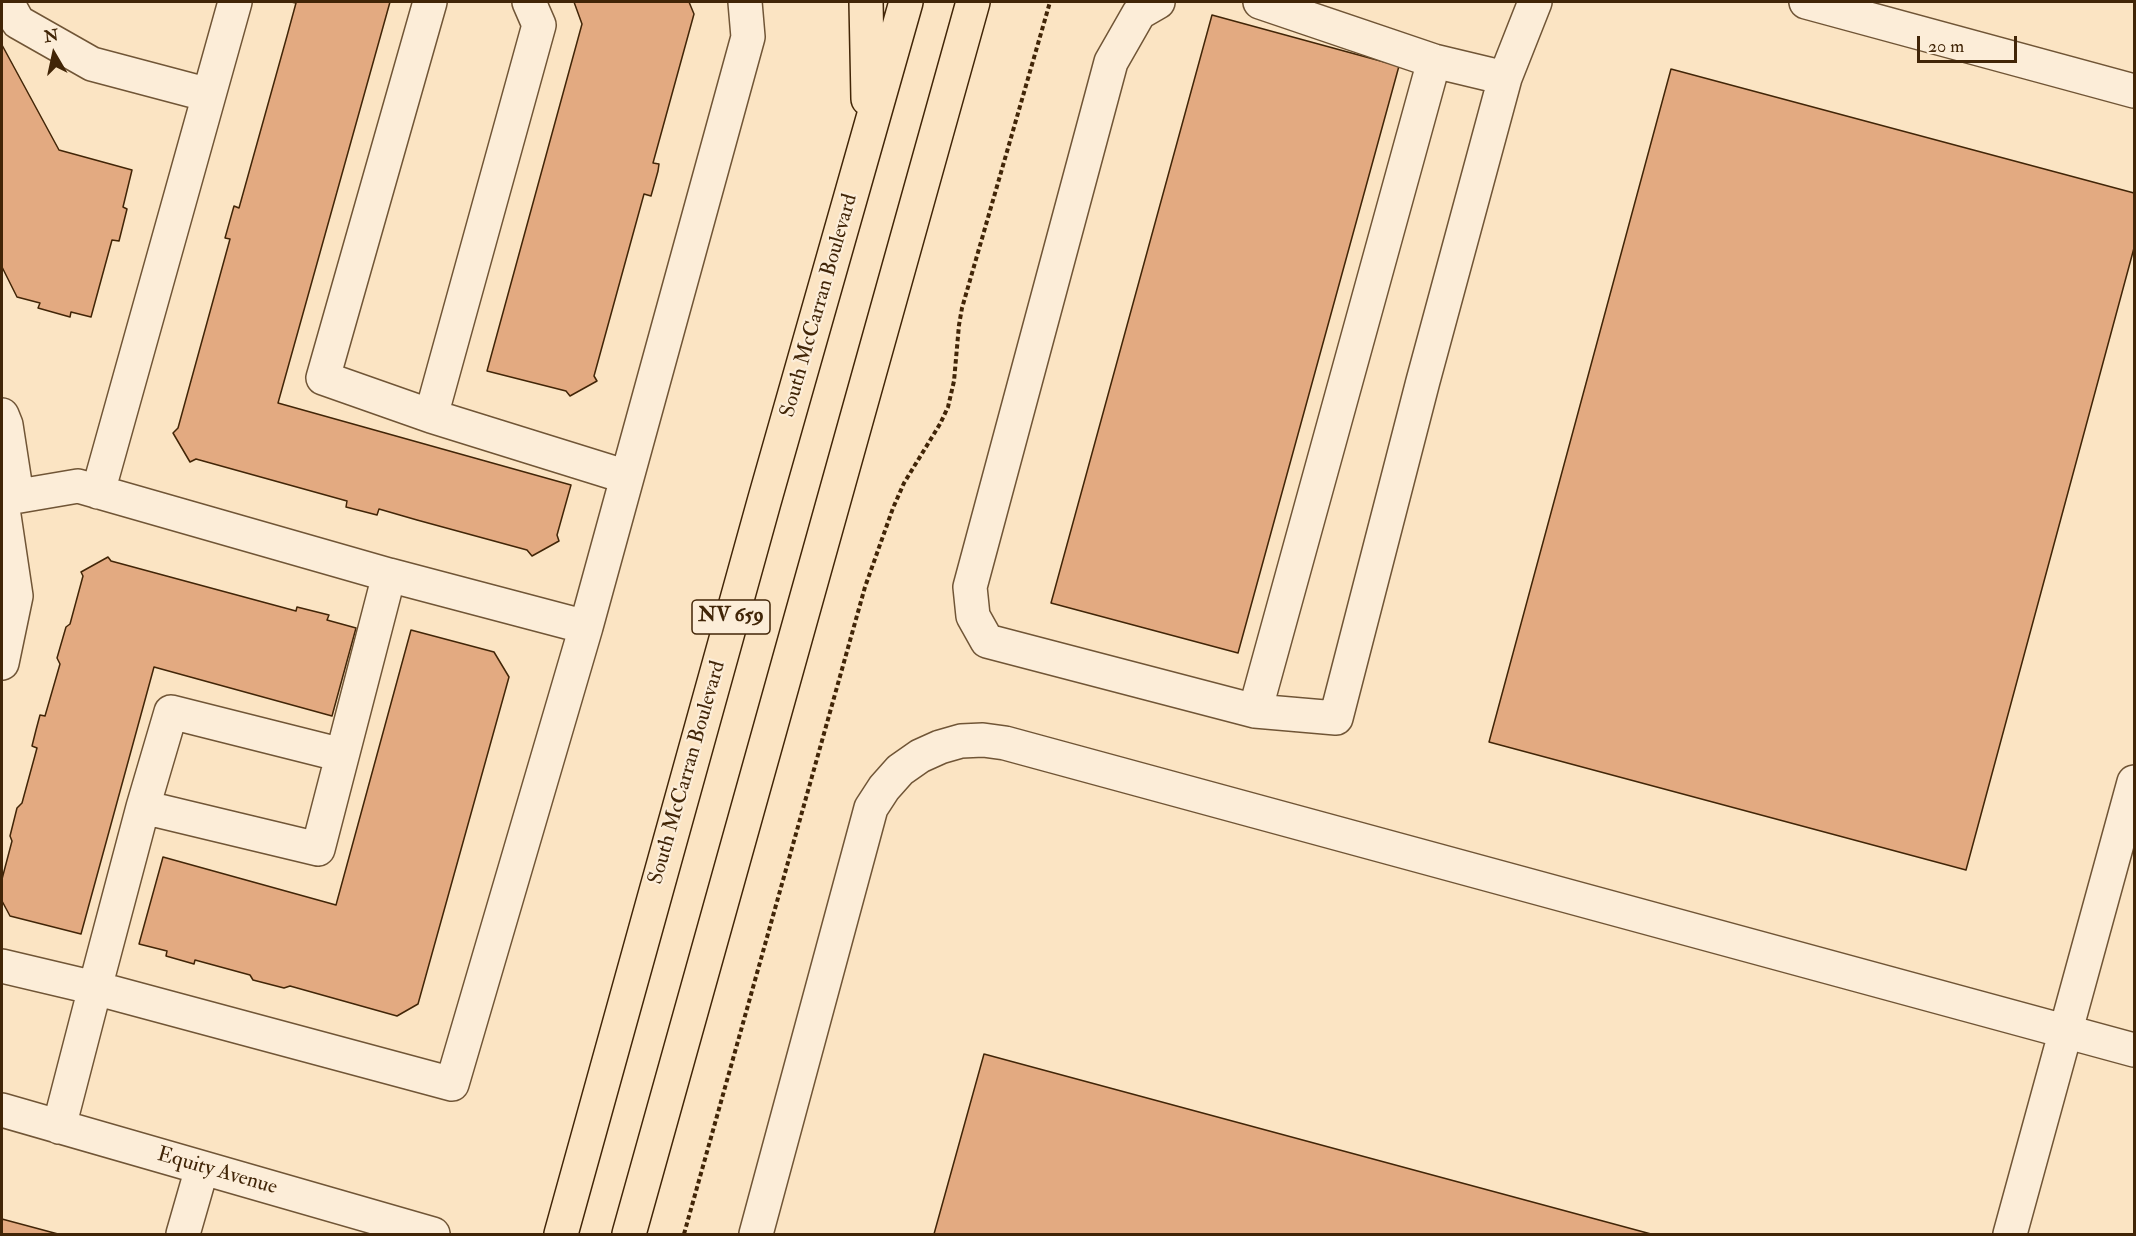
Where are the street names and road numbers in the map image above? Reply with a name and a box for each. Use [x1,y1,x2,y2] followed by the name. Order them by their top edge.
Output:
[776,191,864,421] street label: South McCarran Boulevard
[692,600,770,634] road number: NV 659
[644,658,732,888] street label: South McCarran Boulevard
[154,1143,280,1201] street label: Equity Avenue

